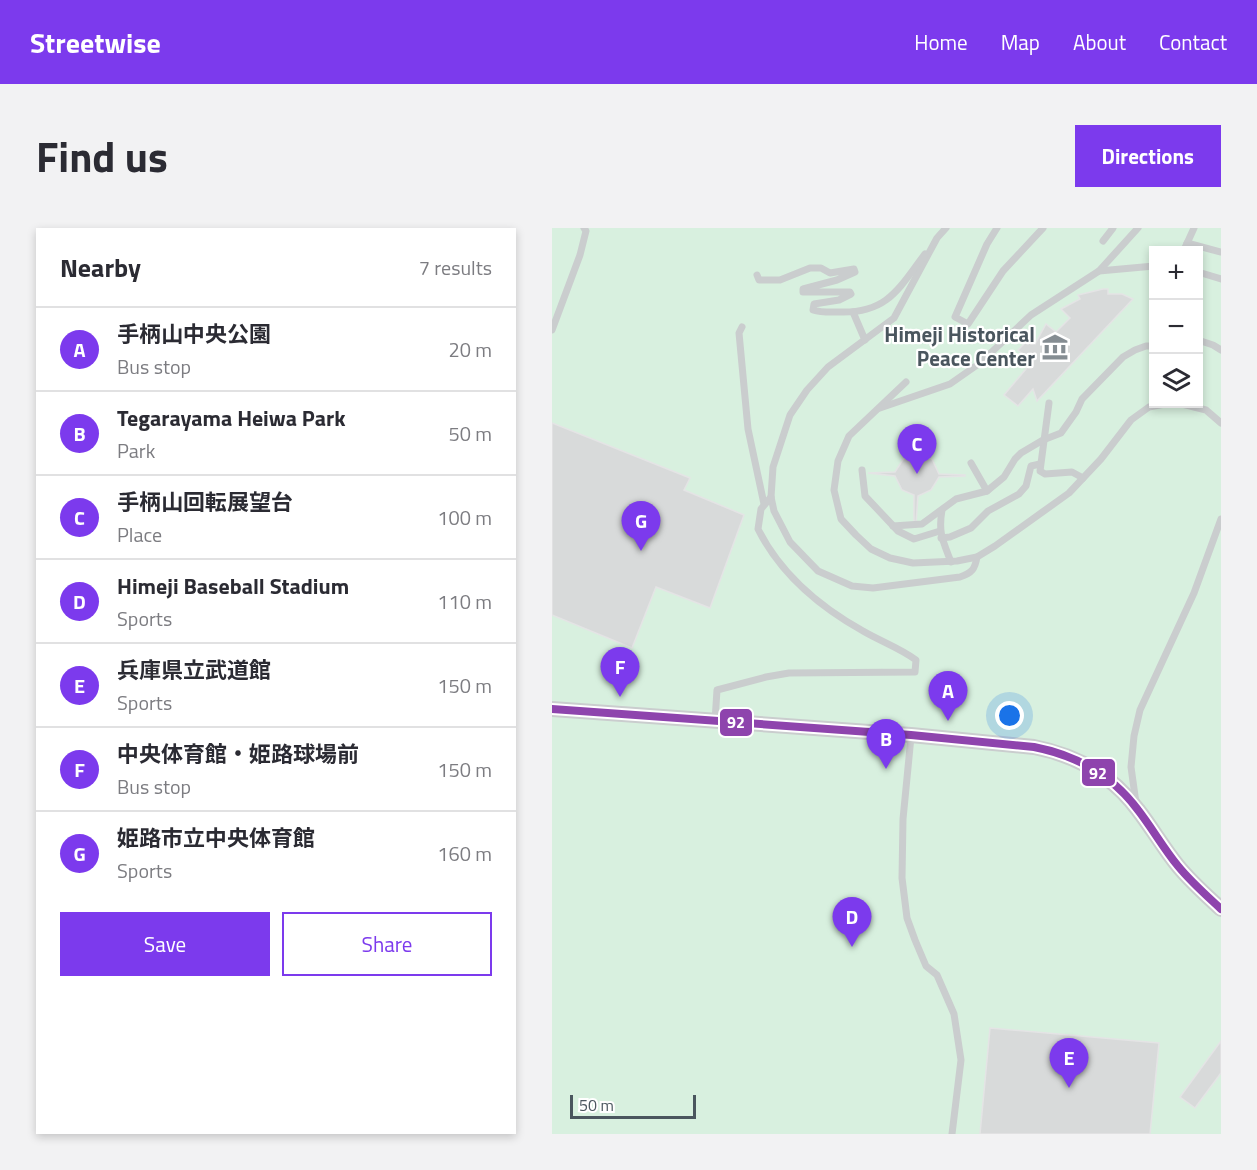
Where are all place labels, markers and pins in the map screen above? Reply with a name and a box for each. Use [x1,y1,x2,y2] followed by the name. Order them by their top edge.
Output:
[884,318,1035,374] place label: Himeji Historical Peace Center
[1040,332,1070,362] museum icon: Himeji Historical Peace Center
[898,424,937,474] pin: C
[622,502,661,551] pin: G
[600,648,640,697] pin: F
[928,672,968,721] pin: A
[866,720,906,769] pin: B
[832,898,872,947] pin: D
[1050,1038,1088,1088] pin: E

